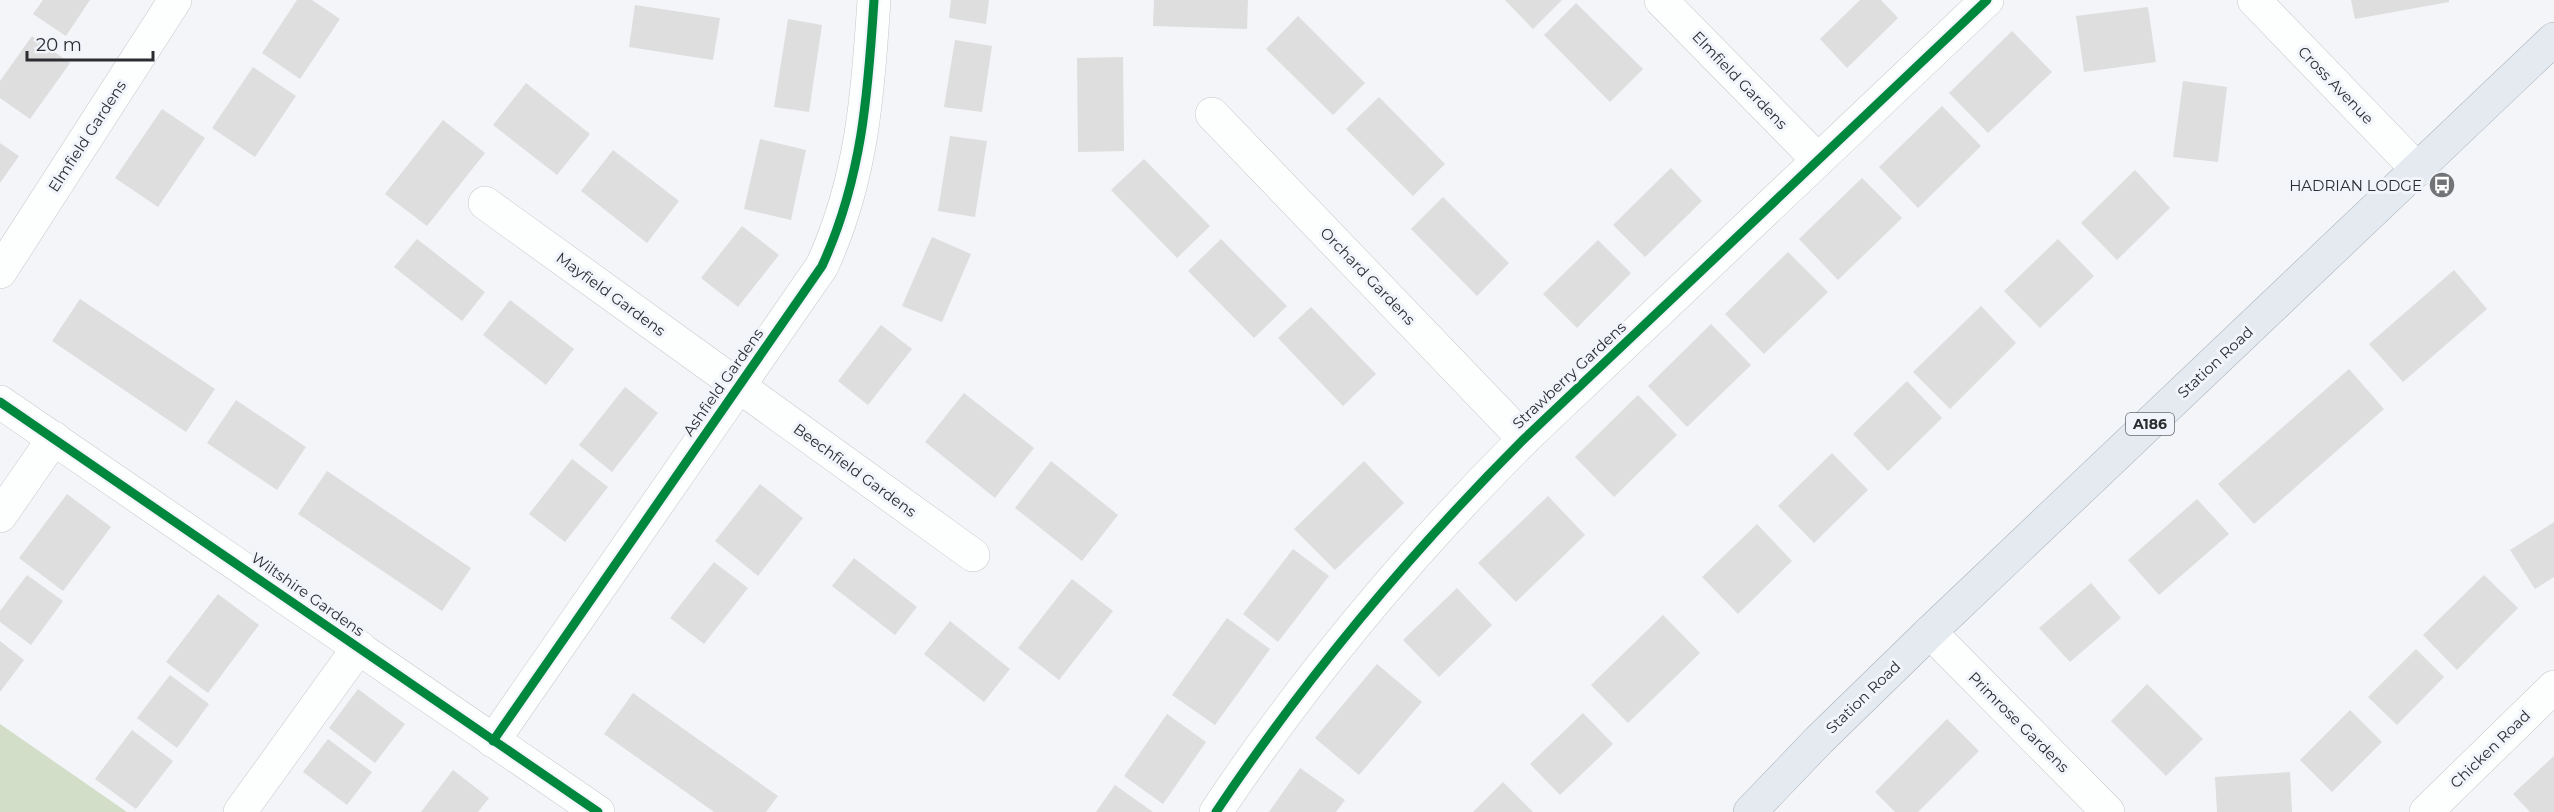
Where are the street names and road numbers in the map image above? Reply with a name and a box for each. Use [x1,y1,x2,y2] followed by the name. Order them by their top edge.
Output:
[1688,27,1792,133] street label: Elmfield Gardens
[2294,42,2378,128] street label: Cross Avenue
[44,77,130,195] street label: Elmfield Gardens
[1316,223,1420,329] street label: Orchard Gardens
[553,248,669,340] street label: Mayfield Gardens
[1508,317,1630,433] street label: Strawberry Gardens
[2173,322,2257,402] street label: Station Road
[679,324,767,440] street label: Ashfield Gardens
[2126,413,2174,435] road number: A186
[790,419,920,521] street label: Beechfield Gardens
[248,548,368,640] street label: Wiltshire Gardens
[1822,657,1904,737] street label: Station Road
[1965,668,2073,776] street label: Primrose Gardens
[2446,706,2534,792] street label: Chicken Road

